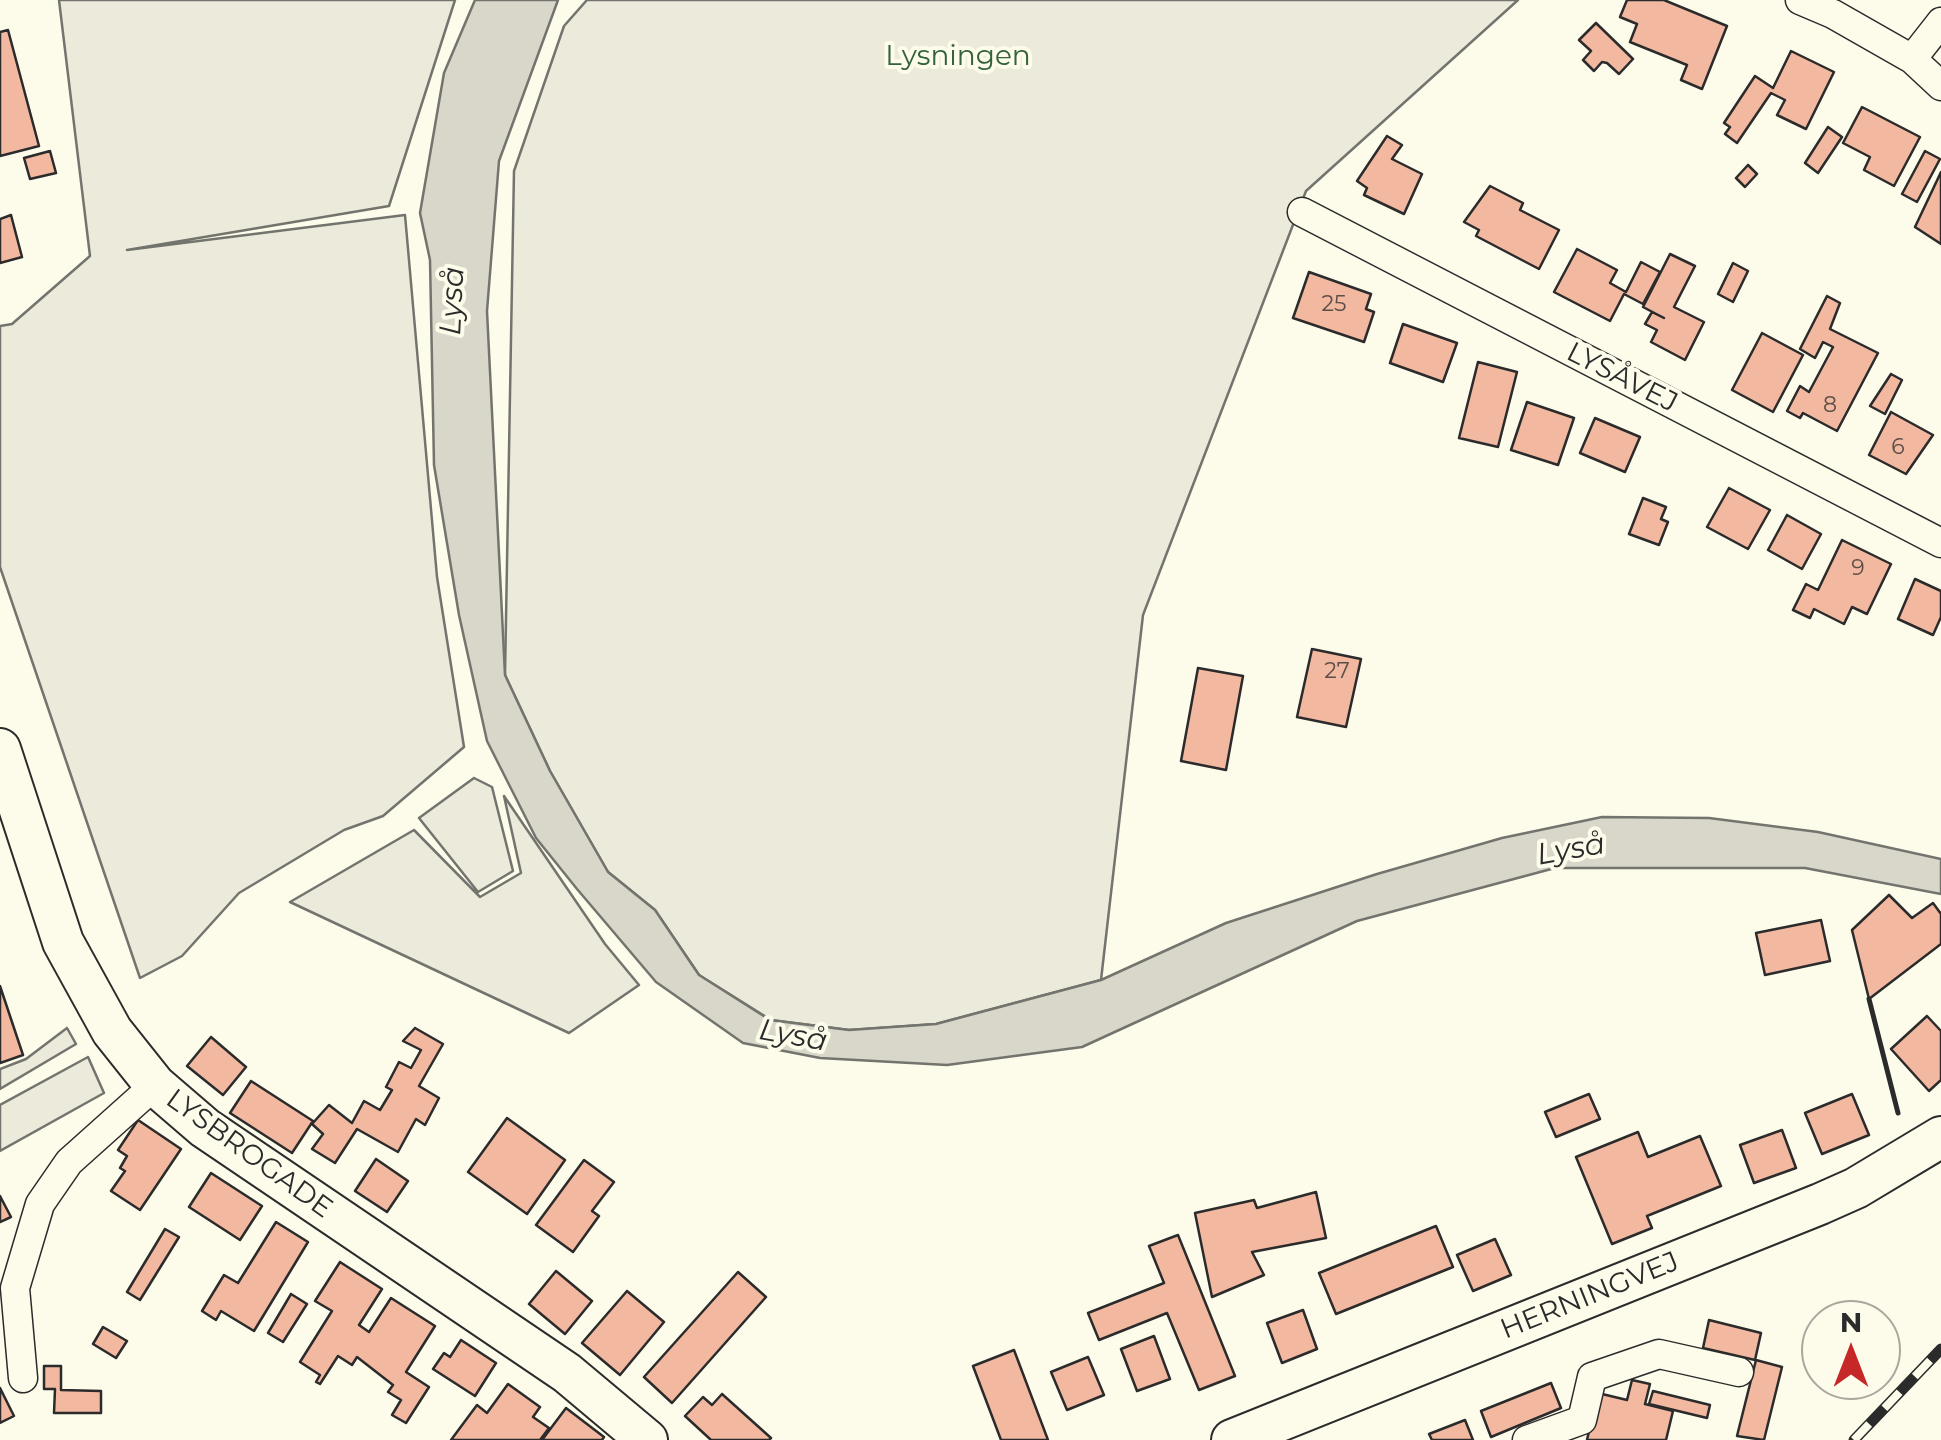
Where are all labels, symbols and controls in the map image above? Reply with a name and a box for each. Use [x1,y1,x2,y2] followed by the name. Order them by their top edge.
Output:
[885,40,1031,74] park label: Lysningen
[433,266,473,336] water label: Lyså
[1322,292,1346,318] house number: 25
[1561,336,1683,420] street label: LYSÅVEJ
[1823,393,1837,419] house number: 8
[1891,435,1905,461] house number: 6
[1851,556,1865,582] house number: 9
[1324,659,1350,685] house number: 27
[1534,826,1608,874] water label: Lyså
[756,1012,830,1060] water label: Lyså
[159,1082,339,1226] street label: LYSBROGADE
[1496,1245,1684,1347] street label: HERNINGVEJ
[1801,1300,1901,1400] north arrow
[1840,1305,1862,1339] text: N

